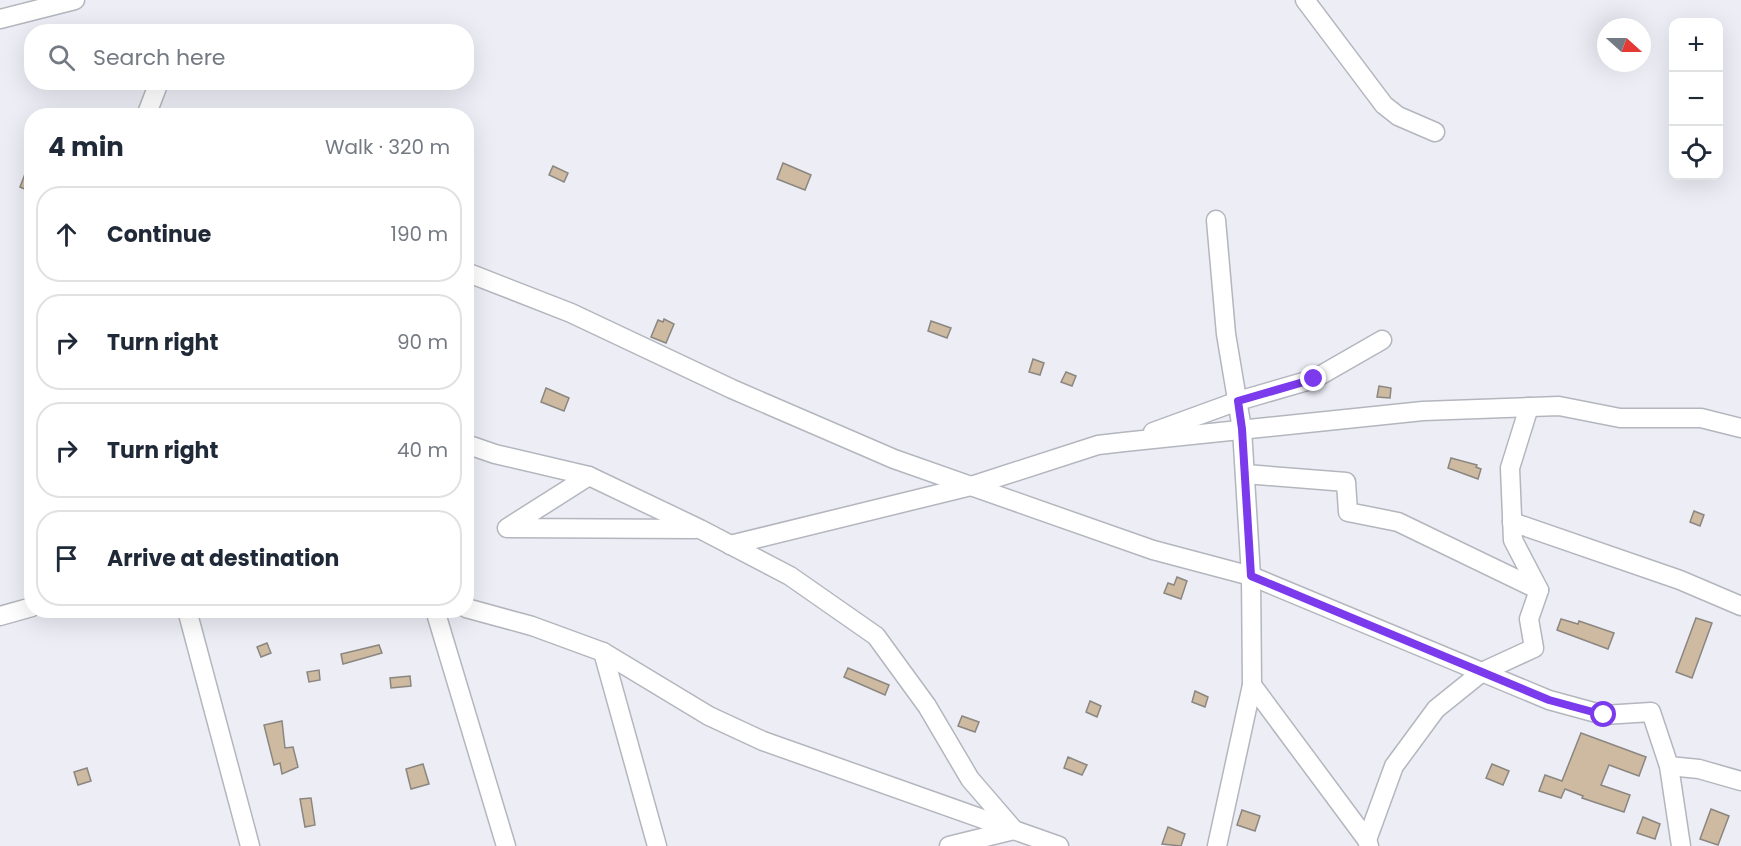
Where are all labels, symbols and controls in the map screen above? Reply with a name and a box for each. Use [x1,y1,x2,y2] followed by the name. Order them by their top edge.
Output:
[1597,18,1651,72] north arrow
[1669,18,1723,180] map controls
[1669,18,1723,72] button: +
[24,24,474,90] search box
[45,41,78,74] icon: search
[93,42,226,73] text: Search here
[1669,72,1723,126] button: −
[1669,126,1723,180] button: locate
[48,129,124,165] text: 4 min
[325,133,450,161] text: Walk · 320 m
[50,218,83,251] icon: ahead
[107,219,211,250] text: Continue
[391,220,448,248] text: 190 m
[50,326,83,359] icon: right
[107,327,218,358] text: Turn right
[397,328,448,356] text: 90 m
[1300,365,1326,391] route end
[50,434,83,467] icon: right
[107,435,218,466] text: Turn right
[397,436,448,464] text: 40 m
[50,542,83,575] icon: arrive
[107,543,339,574] text: Arrive at destination
[1590,701,1616,727] route start

